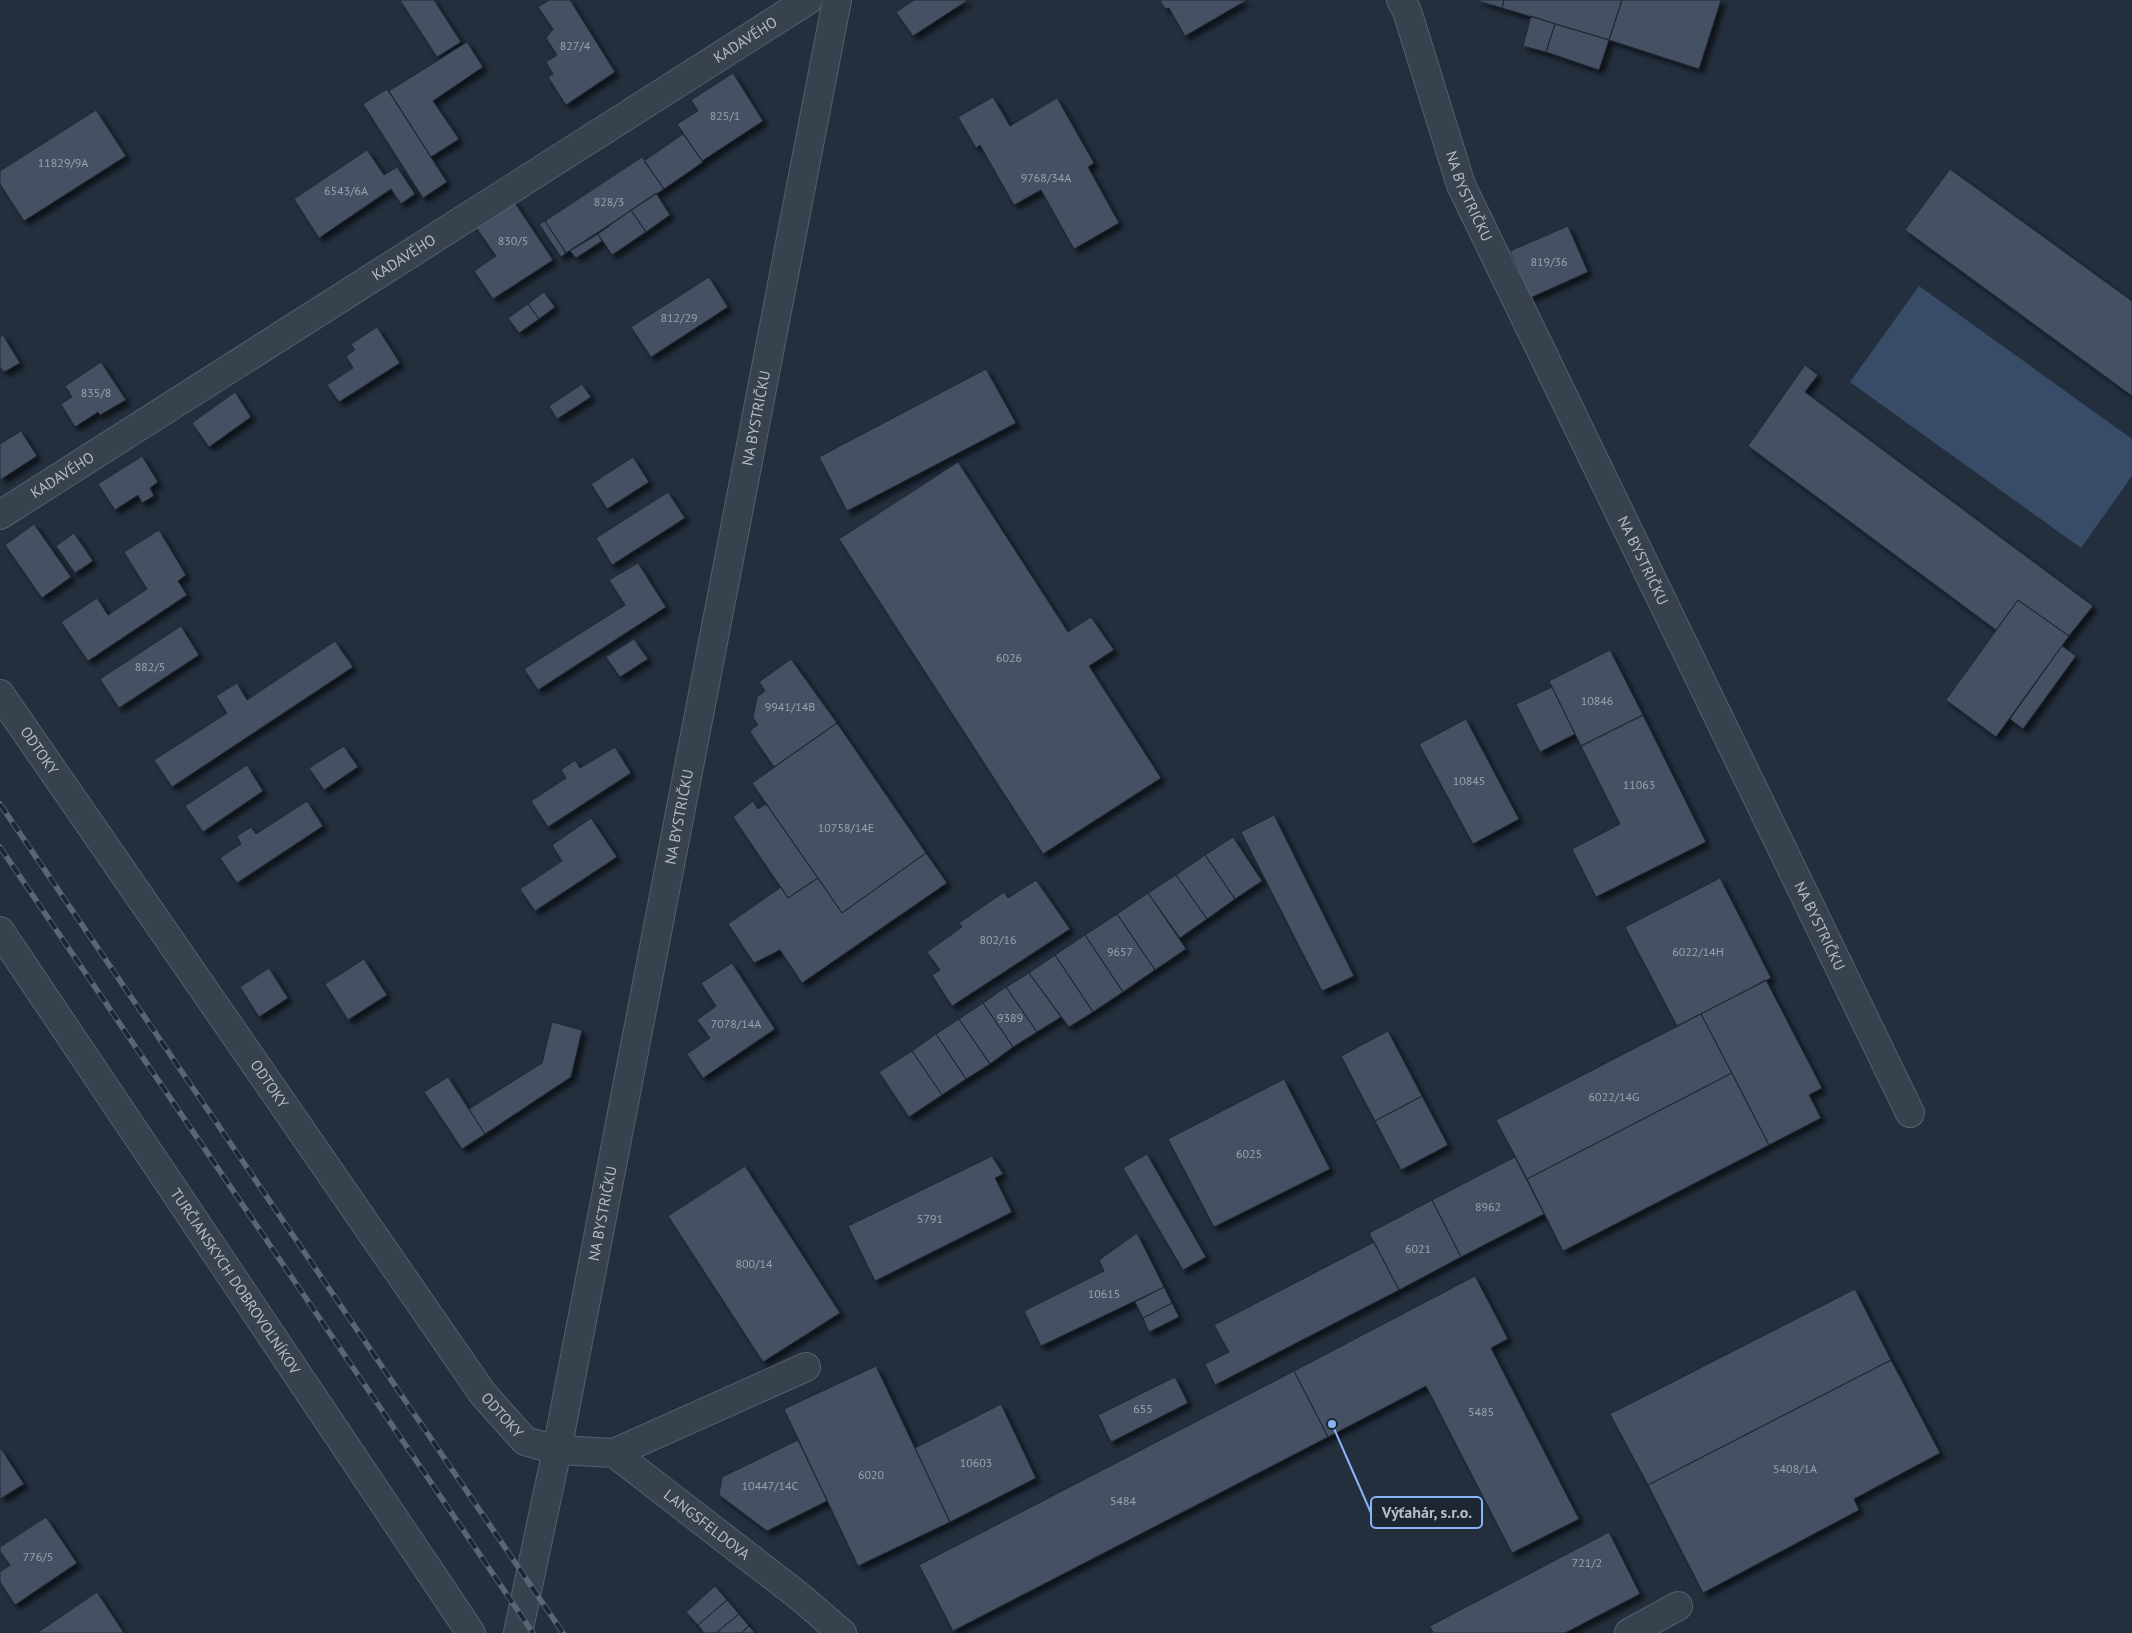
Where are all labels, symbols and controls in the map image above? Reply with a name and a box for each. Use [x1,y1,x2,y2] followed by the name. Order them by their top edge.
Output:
[710,12,781,67] street label: KADAVÉHO
[560,38,591,53] house number: 827/4
[710,108,740,123] house number: 825/1
[1442,149,1497,244] street label: NA BYSTRIČKU
[38,155,88,170] house number: 11829/9A
[1021,170,1071,185] house number: 9768/34A
[324,183,368,198] house number: 6543/6A
[594,194,624,209] house number: 828/3
[368,230,439,284] street label: KADAVÉHO
[498,233,528,248] house number: 830/5
[1531,254,1567,269] house number: 819/36
[661,310,697,325] house number: 812/29
[737,369,774,467] street label: NA BYSTRIČKU
[81,385,111,400] house number: 835/8
[27,447,98,502] street label: KADAVÉHO
[1614,513,1673,608] street label: NA BYSTRIČKU
[996,650,1022,665] house number: 6026
[135,659,165,674] house number: 882/5
[1581,693,1613,708] house number: 10846
[765,699,815,714] house number: 9941/14B
[16,723,63,779] street label: ODTOKY
[660,768,697,866] street label: NA BYSTRIČKU
[1453,773,1485,788] house number: 10845
[1623,777,1655,792] house number: 11063
[818,820,874,835] house number: 10758/14E
[1790,878,1850,973] street label: NA BYSTRIČKU
[980,932,1016,947] house number: 802/16
[1107,944,1133,959] house number: 9657
[1672,944,1724,959] house number: 6022/14H
[997,1010,1023,1025] house number: 9389
[711,1016,761,1031] house number: 7078/14A
[246,1056,293,1112] street label: ODTOKY
[1589,1089,1639,1104] house number: 6022/14G
[1236,1146,1262,1161] house number: 6025
[584,1164,621,1263] street label: NA BYSTRIČKU
[166,1185,305,1378] street label: TURČIANSKYCH DOBROVOĽNÍKOV
[1475,1199,1501,1214] house number: 8962
[917,1211,943,1226] house number: 5791
[1405,1241,1431,1256] house number: 6021
[736,1256,773,1271] house number: 800/14
[1088,1286,1120,1301] house number: 10615
[477,1388,528,1442] street label: ODTOKY
[1133,1401,1153,1416] house number: 655
[1468,1404,1494,1419] house number: 5485
[960,1455,992,1470] house number: 10603
[1773,1461,1817,1476] house number: 5408/1A
[858,1467,885,1482] house number: 6020
[742,1478,799,1493] house number: 10447/14C
[660,1485,754,1564] street label: LANGSFELDOVA
[1110,1493,1137,1508] house number: 5484
[1371,1497,1482,1528] callout: Výťahár, s.r.o.
[1381,1502,1472,1522] text: Výťahár, s.r.o.
[23,1549,53,1564] house number: 776/5
[1572,1555,1602,1570] house number: 721/2

